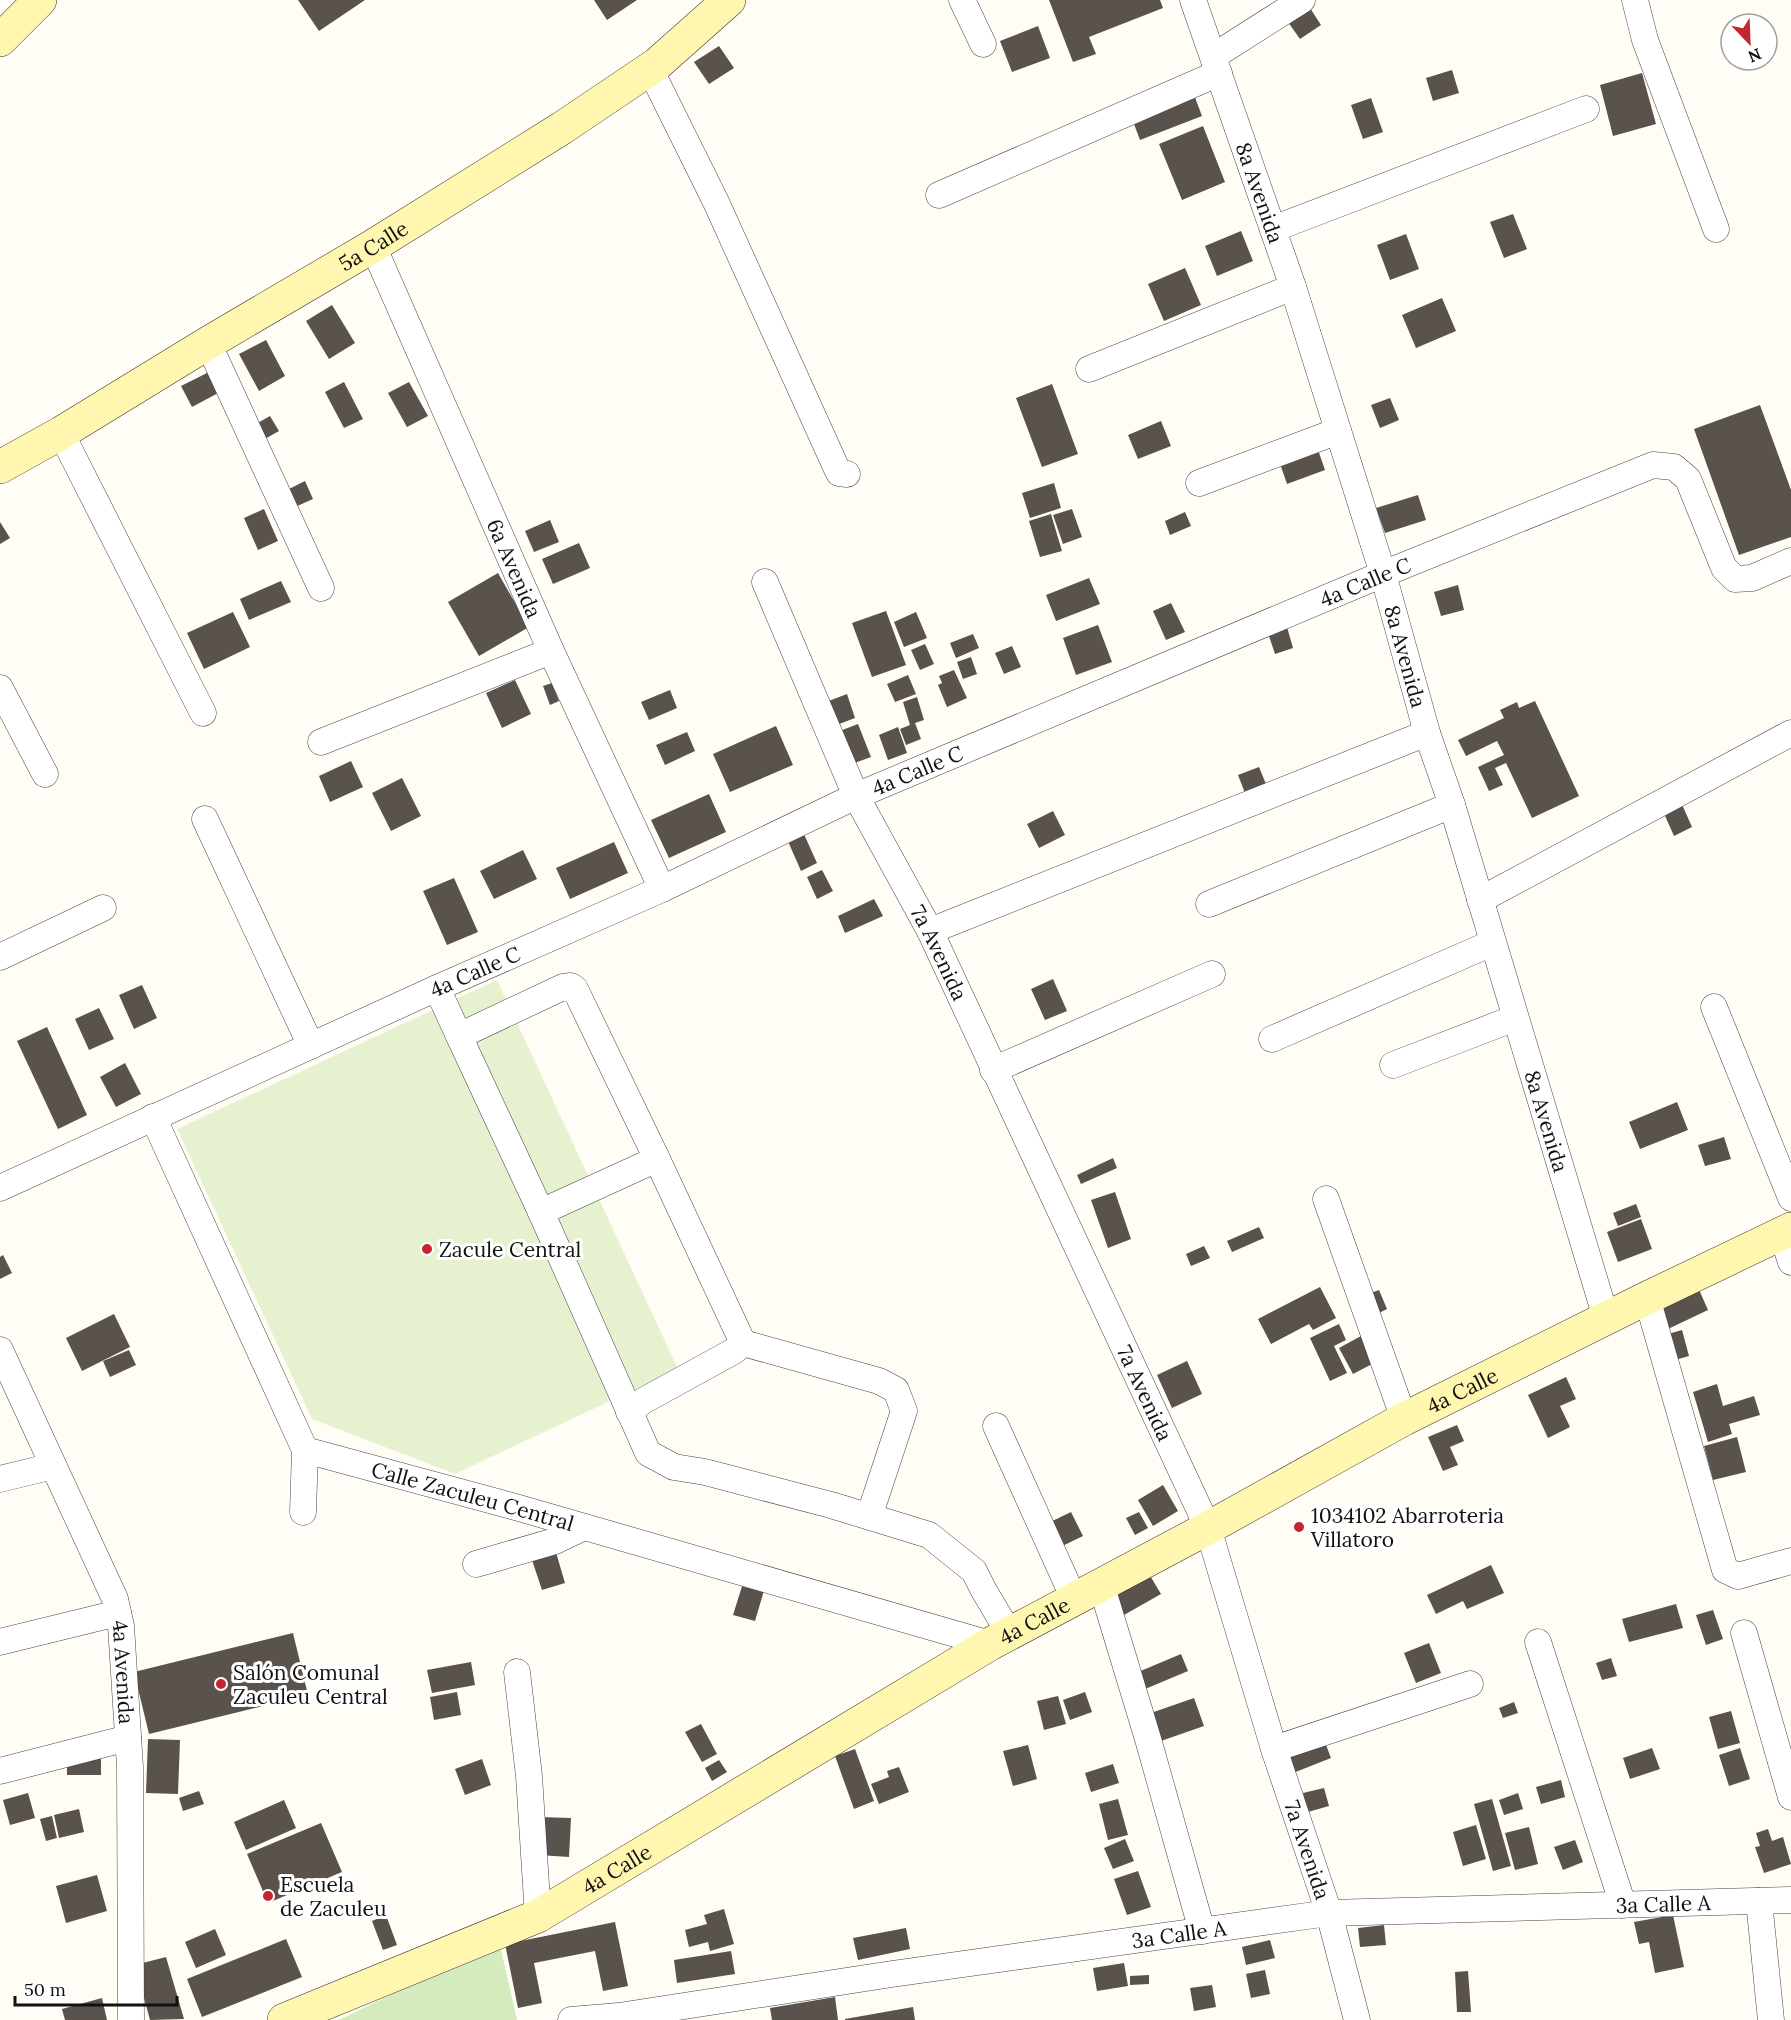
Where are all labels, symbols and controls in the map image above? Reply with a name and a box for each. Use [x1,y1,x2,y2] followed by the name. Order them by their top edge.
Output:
[1719,12,1779,72] north arrow
[1745,44,1764,67] text: N
[1230,139,1290,247] street label: 8a Avenida
[334,214,413,277] street label: 5a Calle
[481,515,548,622] street label: 6a Avenida
[1315,551,1415,613] street label: 4a Calle C
[1379,602,1433,710] street label: 8a Avenida
[868,739,967,801] street label: 4a Calle C
[905,900,974,1005] street label: 7a Avenida
[425,939,525,1003] street label: 4a Calle C
[1519,1067,1575,1175] street label: 8a Avenida
[439,1236,581,1263] place label: Zacule Central
[420,1242,434,1256] marker: Zacule Central
[1111,1341,1179,1445] street label: 7a Avenida
[1422,1361,1502,1419] street label: 4a Calle
[369,1455,577,1537] street label: Calle Zaculeu Central
[1310,1502,1504,1553] place label: 1034102 Abarroteria Villatoro
[1292,1520,1306,1534] marker: 1034102 Abarroteria Villatoro
[994,1591,1074,1650] street label: 4a Calle
[106,1617,141,1725] street label: 4a Avenida
[233,1659,388,1710] place label: Salón Comunal Zaculeu Central
[214,1677,228,1691] marker: Salón Comunal Zaculeu Central
[1279,1797,1337,1903] street label: 7a Avenida
[577,1838,656,1900] street label: 4a Calle
[280,1871,386,1922] place label: Escuela de Zaculeu
[261,1889,275,1903] marker: Escuela de Zaculeu
[1615,1889,1712,1918] street label: 3a Calle A
[1130,1914,1229,1954] street label: 3a Calle A
[15,1969,177,2007] scale bar
[24,1978,66,2001] text: 50 m

